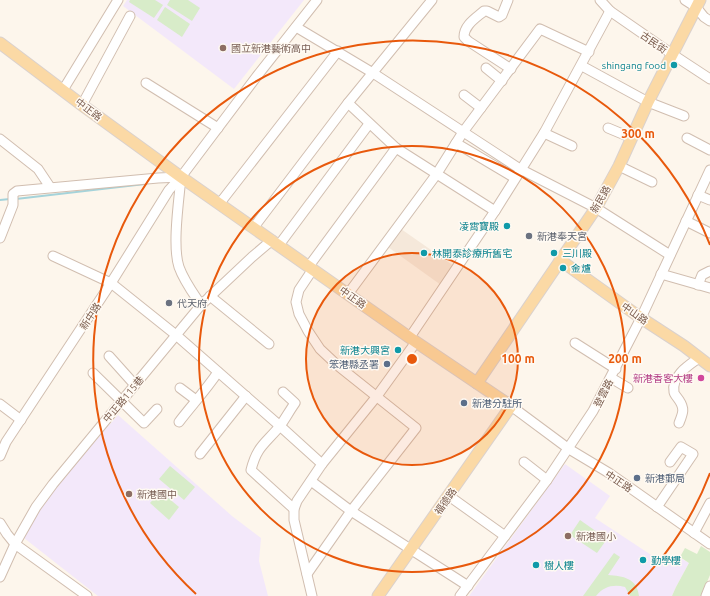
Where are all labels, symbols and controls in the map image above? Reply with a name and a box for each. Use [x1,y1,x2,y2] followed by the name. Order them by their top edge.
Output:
[638,29,669,56] street label: 古民街
[218,43,228,53] marker: 國立新港藝術高中
[231,43,311,54] place label: 國立新港藝術高中
[602,60,666,71] place label: shingang food
[669,60,679,70] marker: shingang food
[73,96,104,123] street label: 中正路
[621,127,655,140] text: 300 m
[588,184,613,215] street label: 新民路
[459,221,499,232] place label: 凌霄寶殿
[502,221,512,231] marker: 凌霄寶殿
[524,231,534,241] marker: 新港奉天宮
[537,231,587,242] place label: 新港奉天宮
[419,248,429,258] marker: 林開泰診療所舊宅
[432,248,512,259] place label: 林開泰診療所舊宅
[549,248,559,258] marker: 三川殿
[562,248,592,259] place label: 三川殿
[558,263,568,273] marker: 金爐
[571,263,591,274] place label: 金爐
[337,284,368,311] street label: 中正路
[164,298,174,308] marker: 代天府
[177,298,207,309] place label: 代天府
[619,300,650,327] street label: 中山路
[78,301,103,332] street label: 新中路
[340,345,390,356] place label: 新港大興宮
[393,345,403,355] marker: 新港大興宮
[405,352,419,366] centre of rings
[501,352,535,365] text: 100 m
[608,352,642,365] text: 200 m
[329,359,379,370] place label: 笨港縣丞署
[382,359,392,369] marker: 笨港縣丞署
[633,373,693,384] place label: 新港香客大樓
[696,373,706,383] marker: 新港香客大樓
[101,374,146,425] street label: 中正路115巷
[592,377,615,409] street label: 登雲路
[459,398,469,408] marker: 新港分駐所
[472,398,522,409] place label: 新港分駐所
[603,468,634,494] street label: 中正路
[632,473,642,483] marker: 新港郵局
[645,473,685,484] place label: 新港郵局
[432,486,459,517] street label: 福德路
[124,489,134,499] marker: 新港國中
[137,489,177,500] place label: 新港國中
[563,531,573,541] marker: 新港國小
[576,531,616,542] place label: 新港國小
[638,555,648,565] marker: 勤學樓
[651,555,681,566] place label: 勤學樓
[531,560,541,570] marker: 樹人樓
[544,560,574,571] place label: 樹人樓

